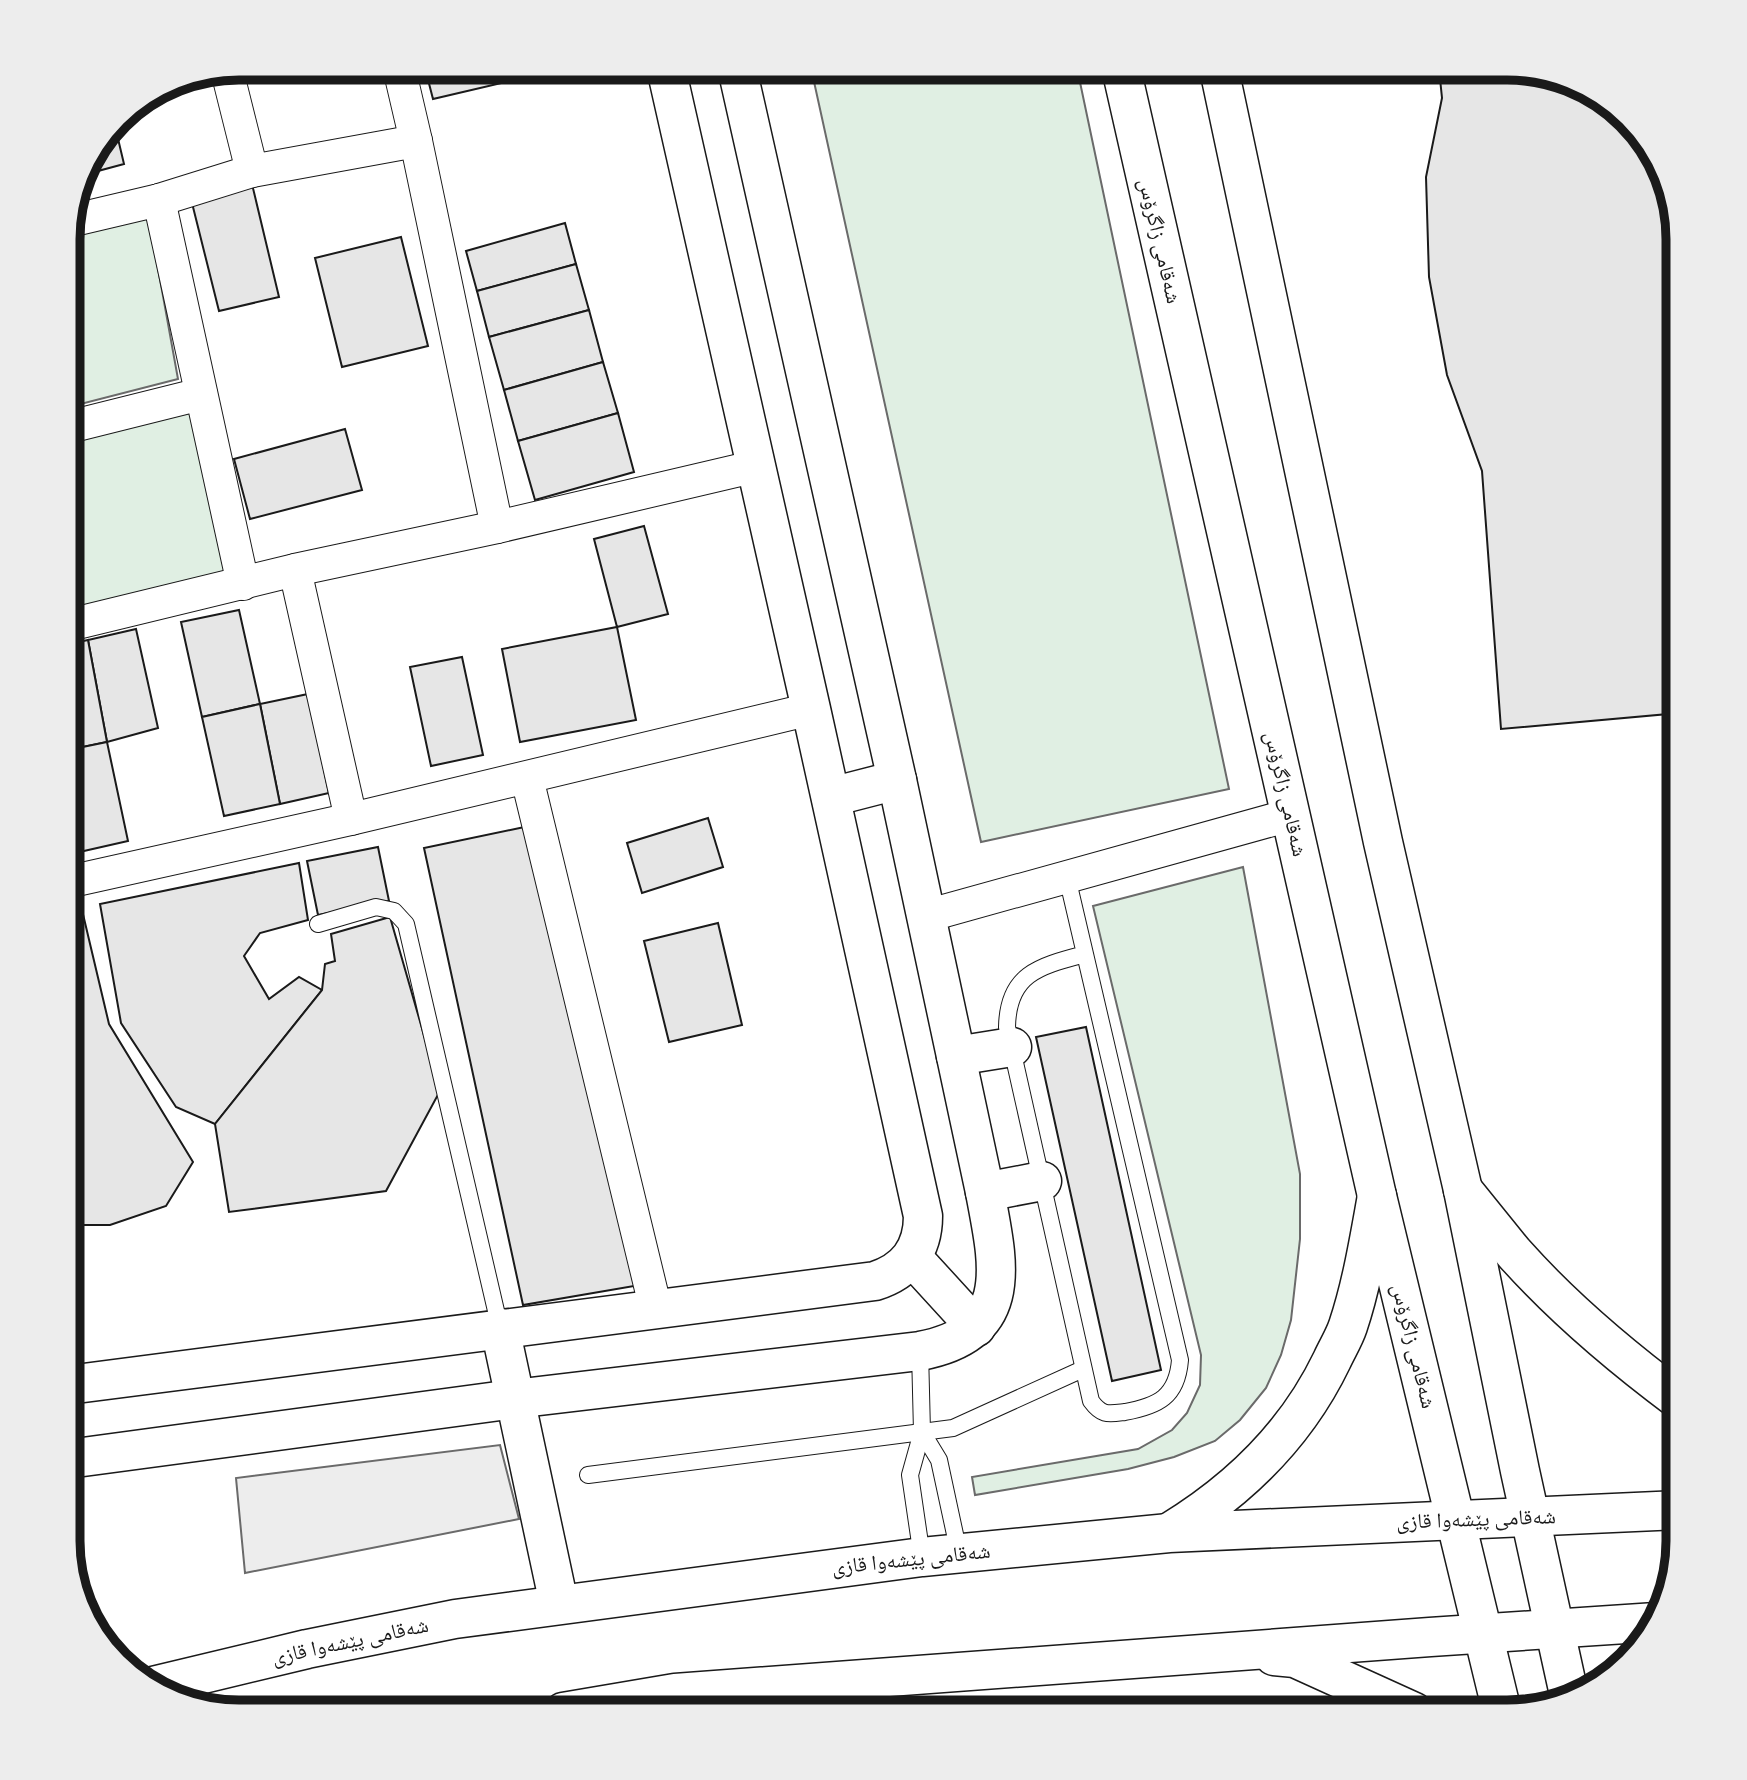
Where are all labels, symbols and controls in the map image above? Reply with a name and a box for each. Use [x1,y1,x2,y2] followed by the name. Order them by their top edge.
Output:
[1133,176,1187,306] street label: شەقامی زاگرۆس
[1259,729,1313,859] street label: شەقامی زاگرۆس
[1386,1281,1442,1411] street label: شەقامی زاگرۆس
[1396,1503,1556,1535] street label: شەقامی پێشەوا قازی
[830,1538,992,1580] street label: شەقامی پێشەوا قازی
[269,1612,431,1670] street label: شەقامی پێشەوا قازی

